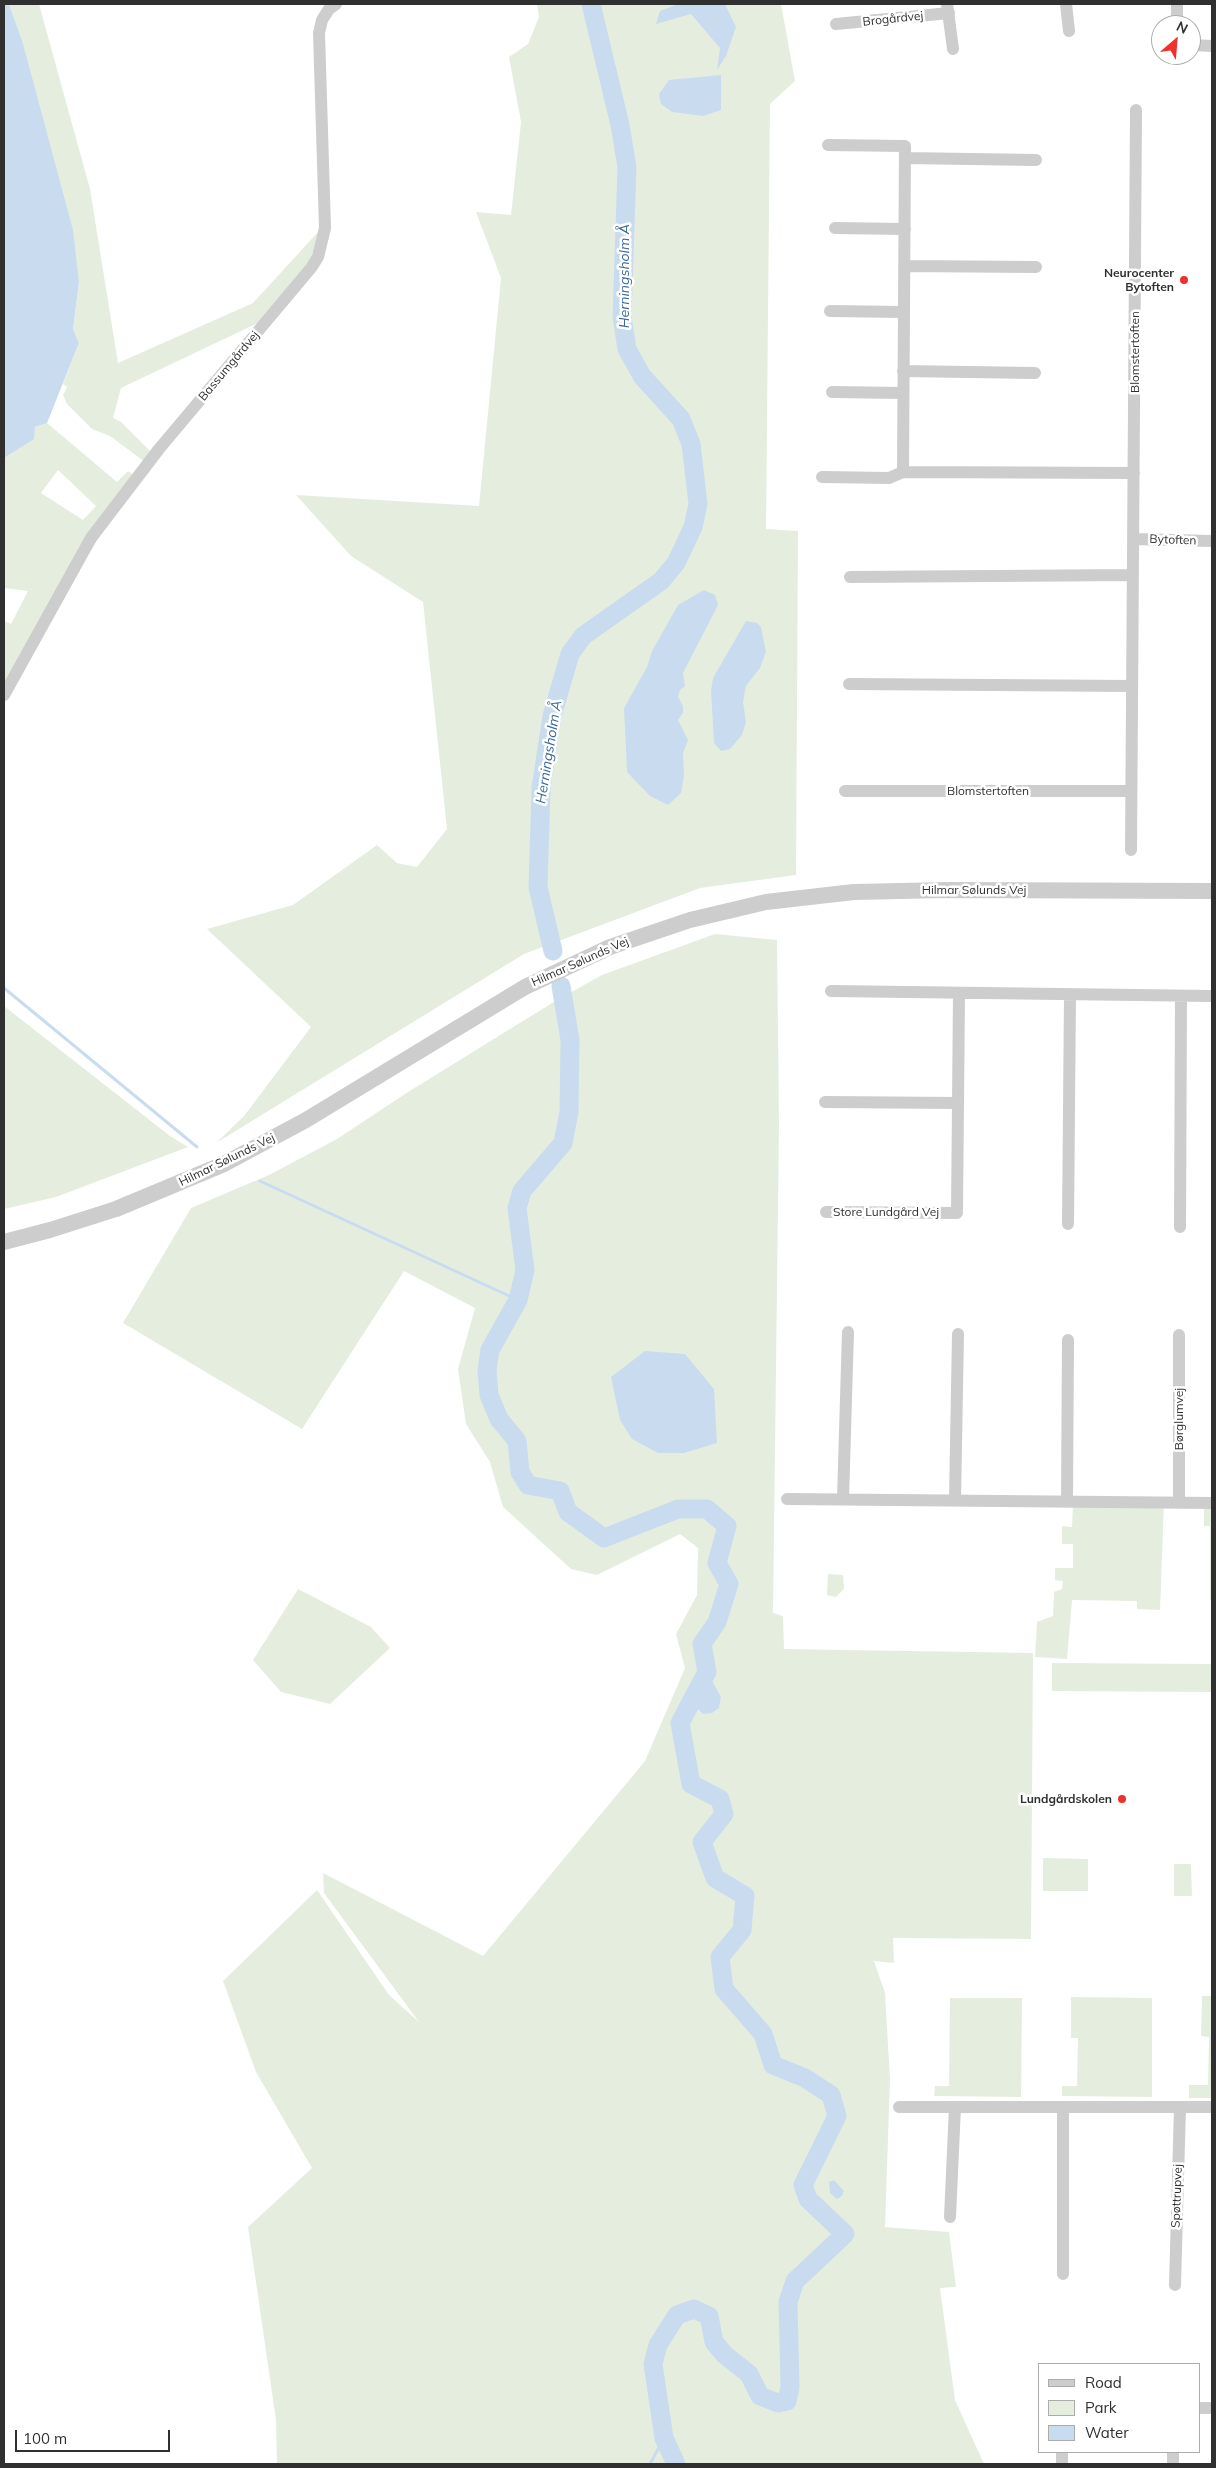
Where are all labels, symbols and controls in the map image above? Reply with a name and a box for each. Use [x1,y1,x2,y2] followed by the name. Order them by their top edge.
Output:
[862,9,924,29] street label: Brogårdvej
[1151,15,1201,65] north arrow
[1174,17,1191,38] text: N
[617,224,633,328] water label: Herningsholm Å
[1104,266,1174,294] place label: Neurocenter Bytoften
[1178,274,1190,286] marker: Neurocenter Bytoften
[1128,311,1142,393] street label: Blomstertoften
[196,328,262,404] street label: Bassumgårdvej
[1149,532,1197,548] street label: Bytoften
[533,699,565,805] water label: Herningsholm Å
[947,784,1029,798] street label: Blomstertoften
[922,883,1026,897] street label: Hilmar Sølunds Vej
[529,934,631,990] street label: Hilmar Sølunds Vej
[177,1131,277,1189] street label: Hilmar Sølunds Vej
[833,1205,939,1219] street label: Store Lundgård Vej
[1172,1388,1186,1450] street label: Børglumvej
[1020,1792,1112,1806] place label: Lundgårdskolen
[1116,1793,1128,1805] marker: Lundgårdskolen
[1169,2164,1185,2228] street label: Spøttrupvej
[1038,2363,1201,2453] legend
[1085,2373,1122,2392] text: Road
[1085,2398,1117,2417] text: Park
[18,2420,172,2452] scale bar
[1085,2423,1129,2442] text: Water
[23,2429,67,2448] text: 100 m

